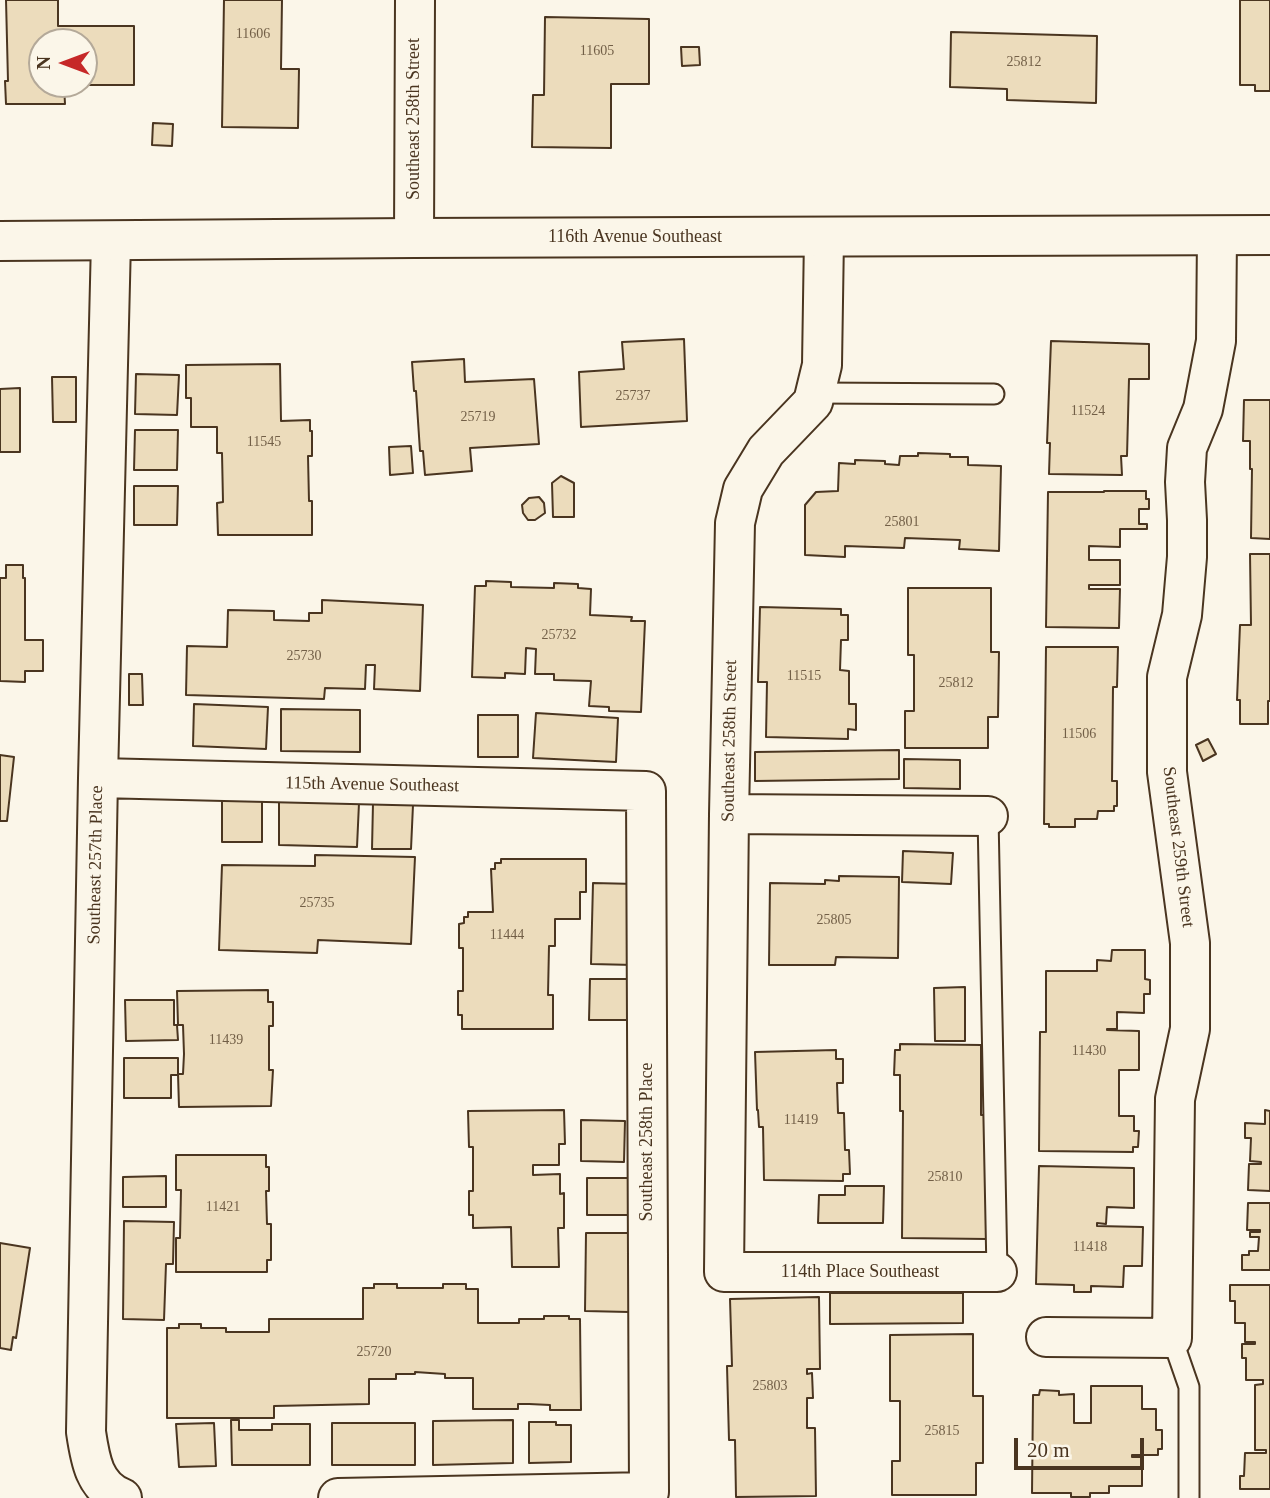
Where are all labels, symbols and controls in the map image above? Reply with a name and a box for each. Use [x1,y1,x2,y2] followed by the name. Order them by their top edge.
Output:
[236,26,270,42] house number: 11606
[28,28,98,98] north arrow
[403,38,425,200] street label: Southeast 258th Street
[580,43,614,59] house number: 11605
[1006,54,1042,70] house number: 25812
[33,56,54,70] text: N
[548,226,722,248] street label: 116th Avenue Southeast
[616,388,650,404] house number: 25737
[1071,403,1105,419] house number: 11524
[461,409,496,425] house number: 25719
[247,434,281,450] house number: 11545
[884,514,920,530] house number: 25801
[542,627,576,643] house number: 25732
[286,648,322,664] house number: 25730
[718,660,742,822] street label: Southeast 258th Street
[787,668,821,684] house number: 11515
[939,675,974,691] house number: 25812
[1062,726,1096,742] house number: 11506
[1157,765,1199,929] street label: Southeast 259th Street
[285,773,459,797] street label: 115th Avenue Southeast
[84,785,108,945] street label: Southeast 257th Place
[300,895,334,911] house number: 25735
[816,912,852,928] house number: 25805
[490,927,524,943] house number: 11444
[209,1032,243,1048] house number: 11439
[1072,1043,1106,1059] house number: 11430
[636,1063,658,1221] street label: Southeast 258th Place
[784,1112,818,1128] house number: 11419
[928,1169,962,1185] house number: 25810
[206,1199,240,1215] house number: 11421
[1073,1239,1107,1255] house number: 11418
[781,1261,939,1283] street label: 114th Place Southeast
[356,1344,392,1360] house number: 25720
[752,1378,788,1394] house number: 25803
[925,1423,960,1439] house number: 25815
[1018,1424,1148,1468] scale bar
[1027,1438,1070,1462] text: 20 m

